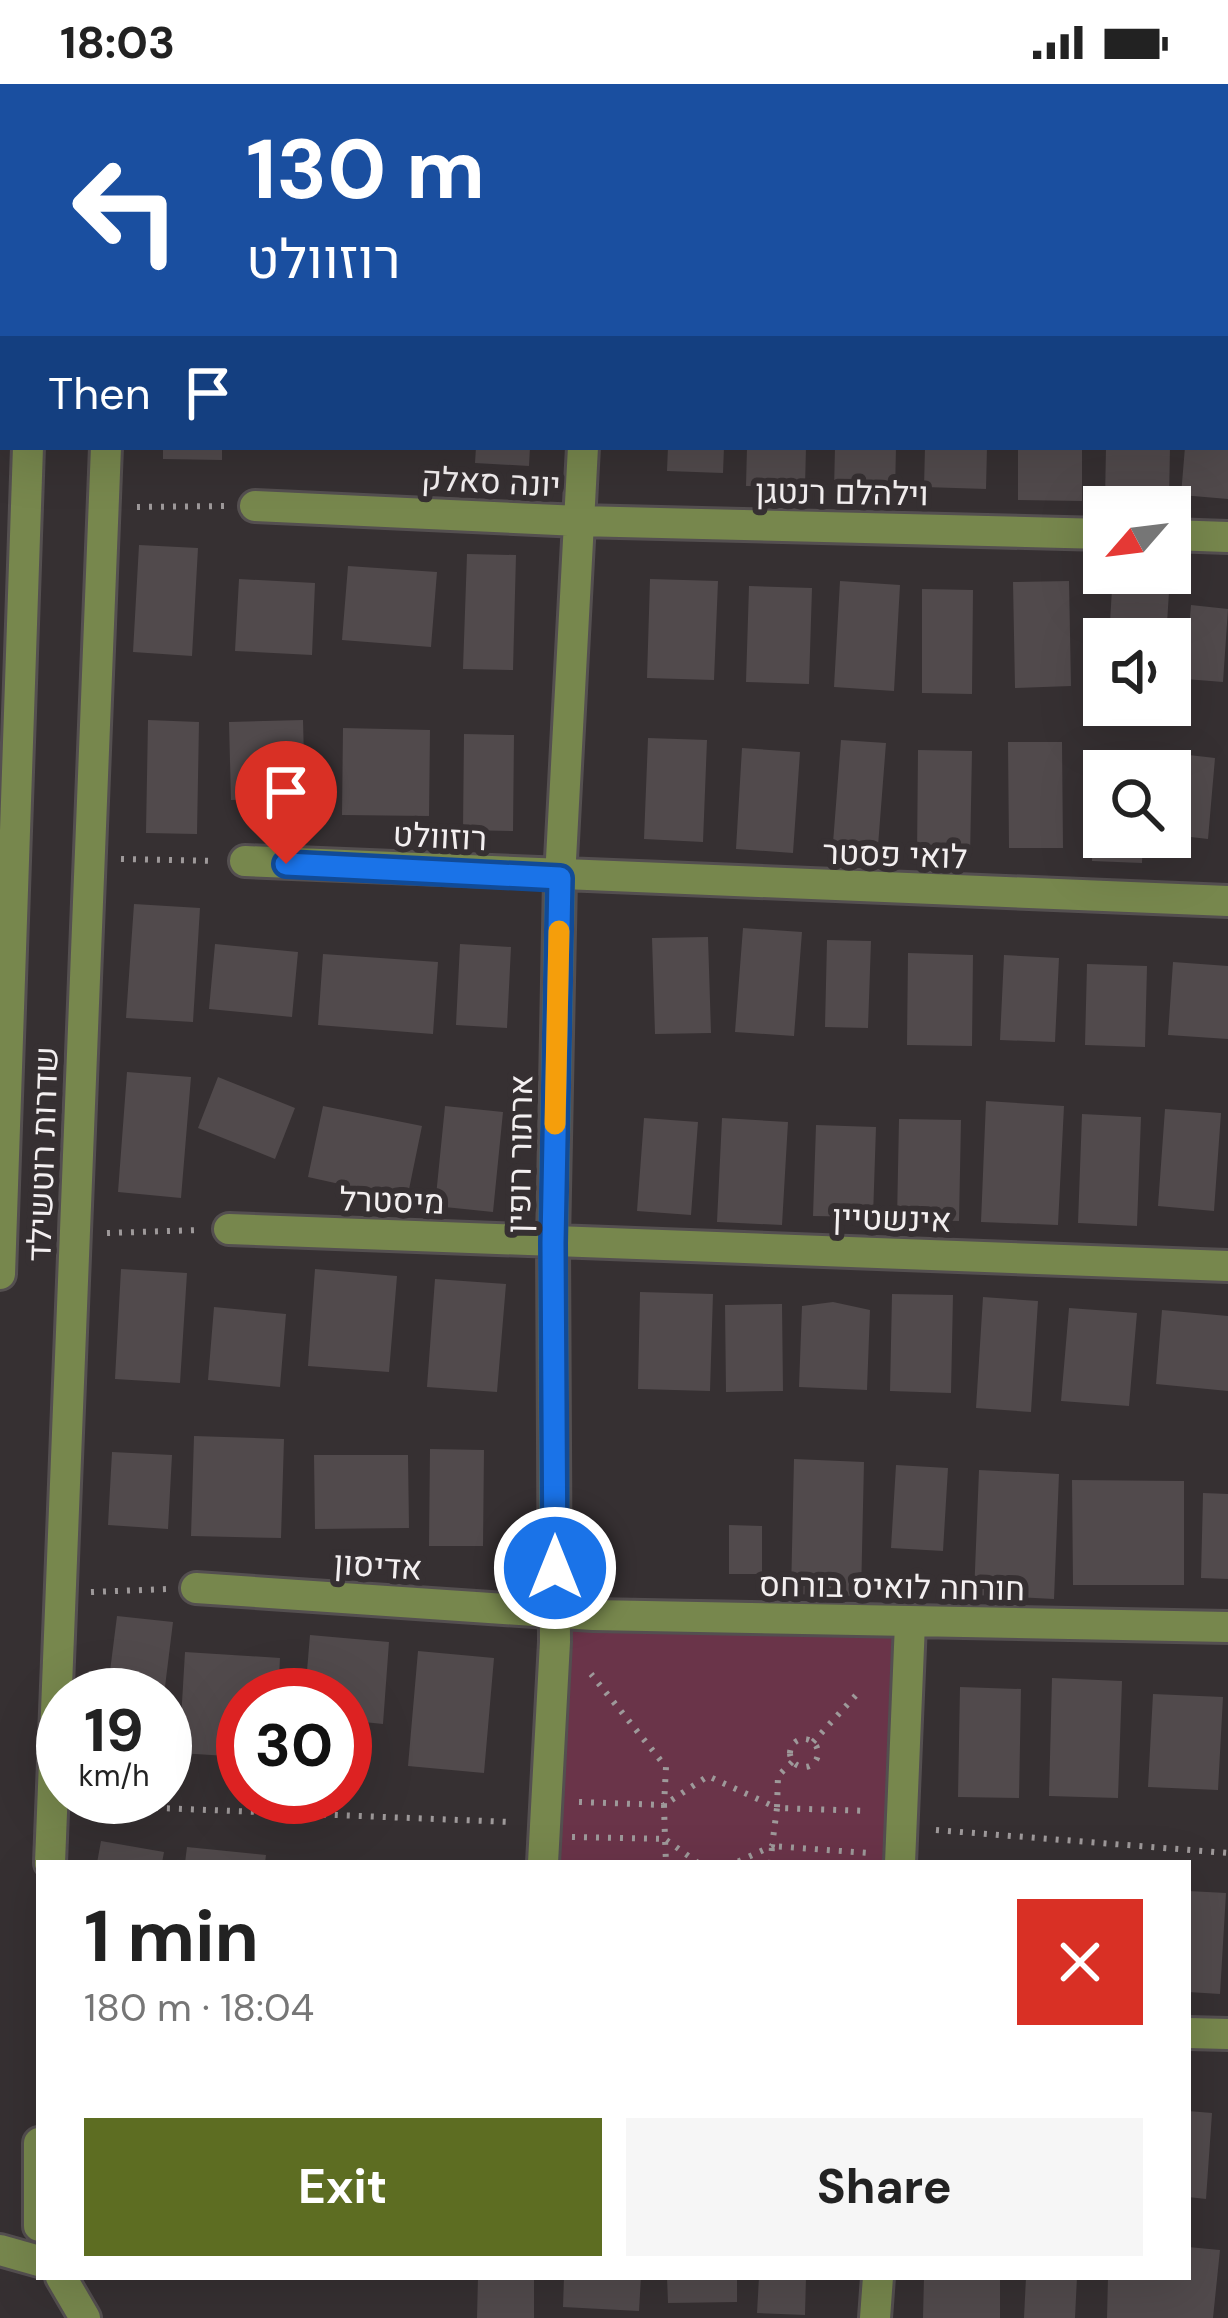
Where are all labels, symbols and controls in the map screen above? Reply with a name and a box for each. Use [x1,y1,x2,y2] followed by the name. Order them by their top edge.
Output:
[60,13,175,72] text: 18:03
[246,115,485,224] text: 130 m
[48,132,204,288] icon: left
[246,224,400,295] text: רוזוולט
[175,360,241,426] icon: arrive
[48,364,151,423] text: Then
[420,456,562,507] street label: יונה סאלק
[755,469,929,516] street label: וילהלם רנטגן
[1083,486,1191,594] north arrow
[1083,486,1191,858] map controls
[1083,618,1191,726] button: sound
[235,741,337,864] pin
[1083,750,1191,858] button: search
[253,759,319,825] icon: arrive
[392,813,488,860] street label: רוזוולט
[822,830,968,879] street label: לואי פסטר
[17,1046,68,1262] street label: שדרות רוטשילד
[497,1074,542,1234] street label: ארתור רופין
[339,1177,445,1224] street label: מיסטרל
[832,1195,952,1242] street label: אינשטיין
[492,1505,618,1631] position arrow
[332,1541,424,1590] street label: אדיסון
[759,1563,1025,1610] street label: חורחה לואיס בורחס
[216,1668,372,1824] speed limit sign: 30
[84,1691,144,1770] text: 19
[79,1756,149,1795] text: km/h
[84,1890,259,1983] text: 1 min
[1017,1899,1143,2025] button: close
[84,1982,314,2033] text: 180 m · 18:04
[84,2118,602,2256] button: Exit
[626,2118,1143,2256] button: Share

